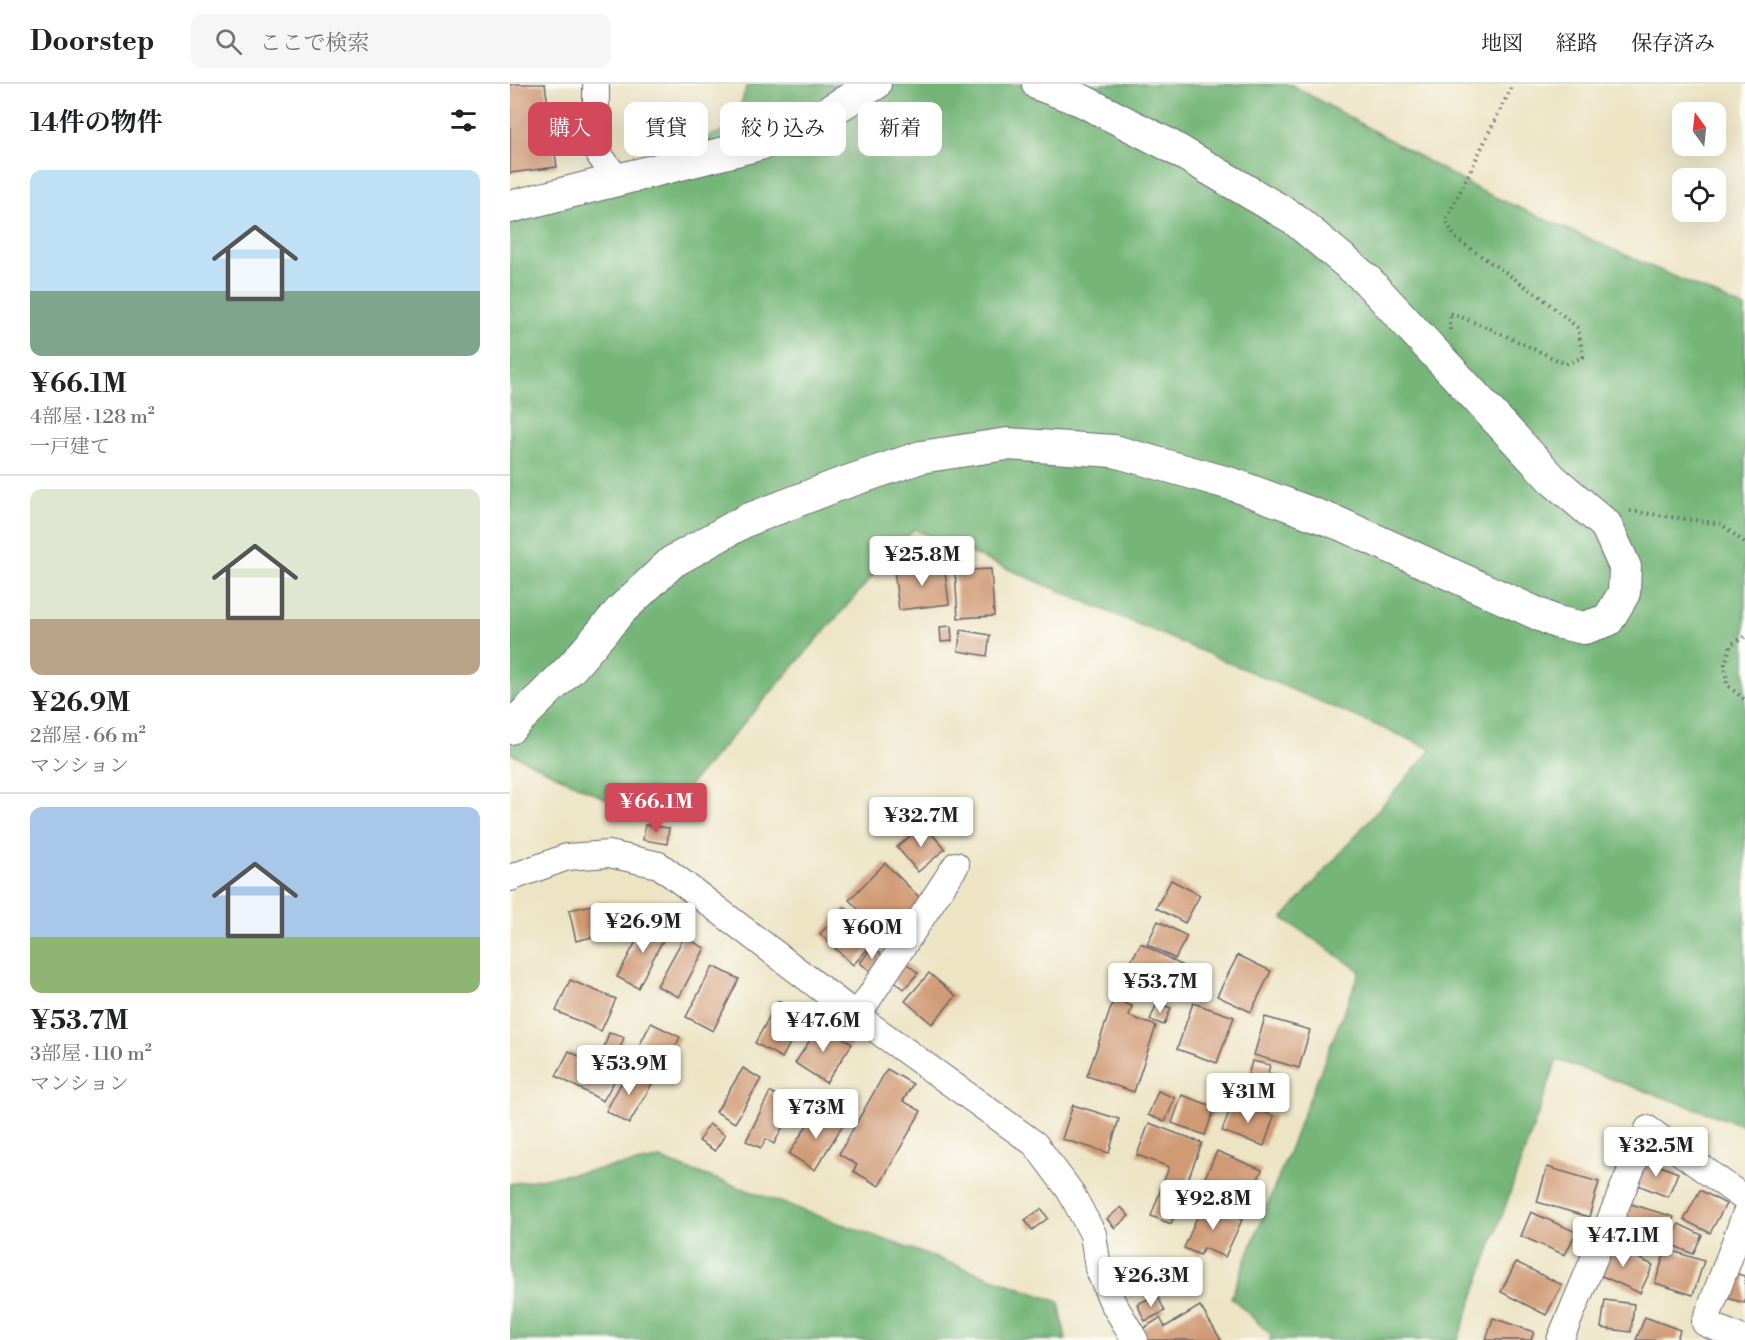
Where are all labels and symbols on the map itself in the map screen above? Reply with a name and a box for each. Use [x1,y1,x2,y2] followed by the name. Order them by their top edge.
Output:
[1672,102,1726,156] north arrow
[873,536,971,587] pin: ¥25.8M
[607,783,705,834] pin: ¥66.1M
[872,797,970,848] pin: ¥32.7M
[594,903,692,954] pin: ¥26.9M
[836,909,908,960] pin: ¥60M
[1111,963,1209,1014] pin: ¥53.7M
[774,1002,872,1053] pin: ¥47.6M
[580,1045,678,1096] pin: ¥53.9M
[1212,1073,1284,1124] pin: ¥31M
[780,1089,852,1140] pin: ¥73M
[1607,1127,1705,1178] pin: ¥32.5M
[1164,1180,1262,1231] pin: ¥92.8M
[1574,1217,1672,1268] pin: ¥47.1M
[1102,1257,1200,1308] pin: ¥26.3M

